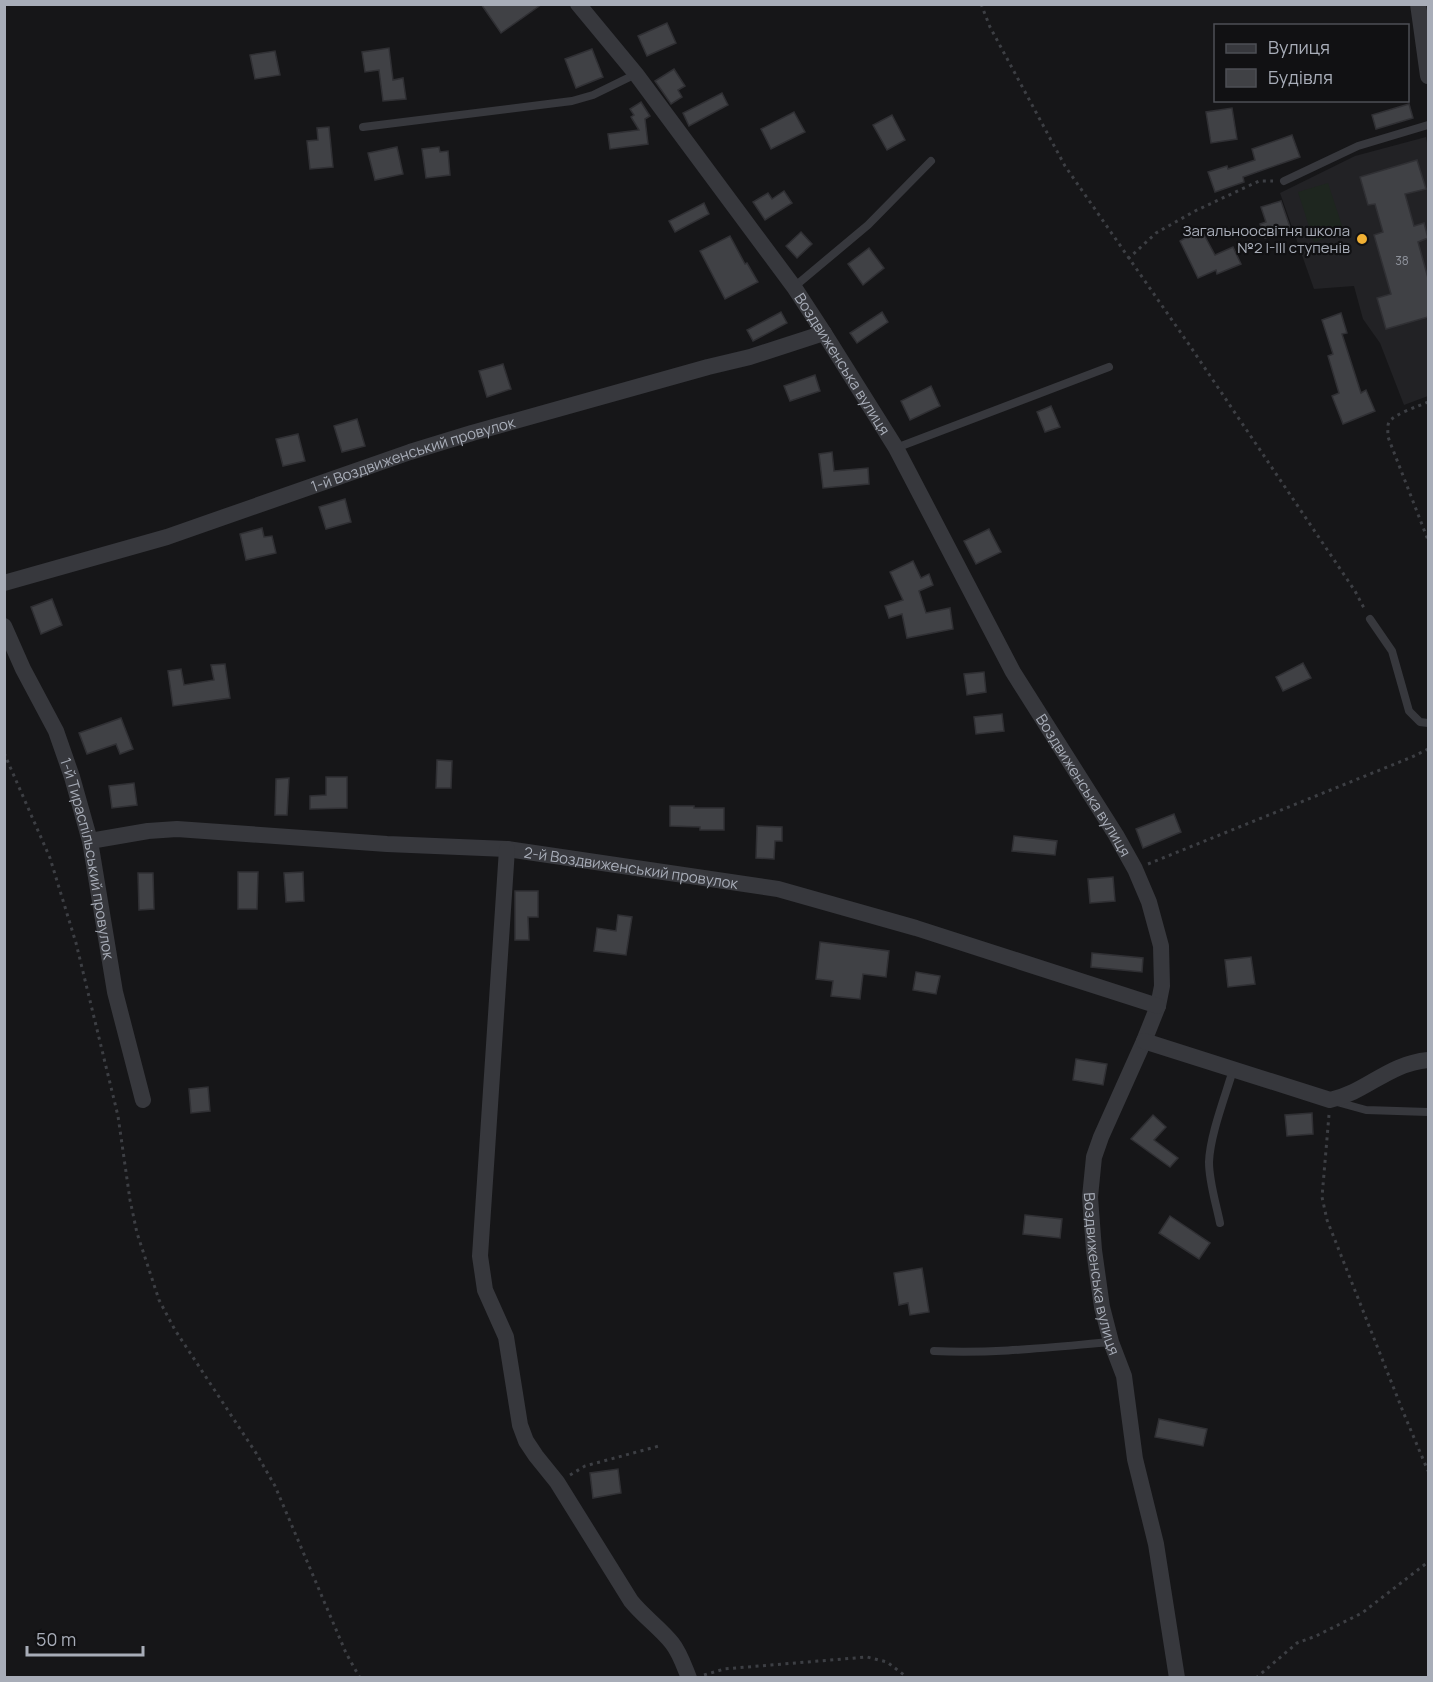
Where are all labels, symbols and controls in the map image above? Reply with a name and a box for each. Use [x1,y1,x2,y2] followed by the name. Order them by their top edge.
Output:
[1214,24,1409,102] legend
[1268,35,1330,59] text: Вулиця
[1268,65,1333,89] text: Будівля
[1183,220,1350,258] place label: Загальноосвітня школа №2 I-III ступенів
[1355,232,1369,246] marker: Загальноосвітня школа №2 I-III ступенів
[1395,252,1409,269] house number: 38
[790,288,896,439] street label: Воздвиженська вулиця
[308,411,518,496] street label: 1-й Воздвиженський провулок
[1032,710,1136,860] street label: Воздвиженська вулиця
[55,755,120,961] street label: 1-й Тираспільський провулок
[523,841,740,894] street label: 2-й Воздвиженський провулок
[1079,1192,1125,1358] street label: Воздвиженська вулиця
[27,1619,142,1657] scale bar
[36,1627,76,1651] text: 50 m

